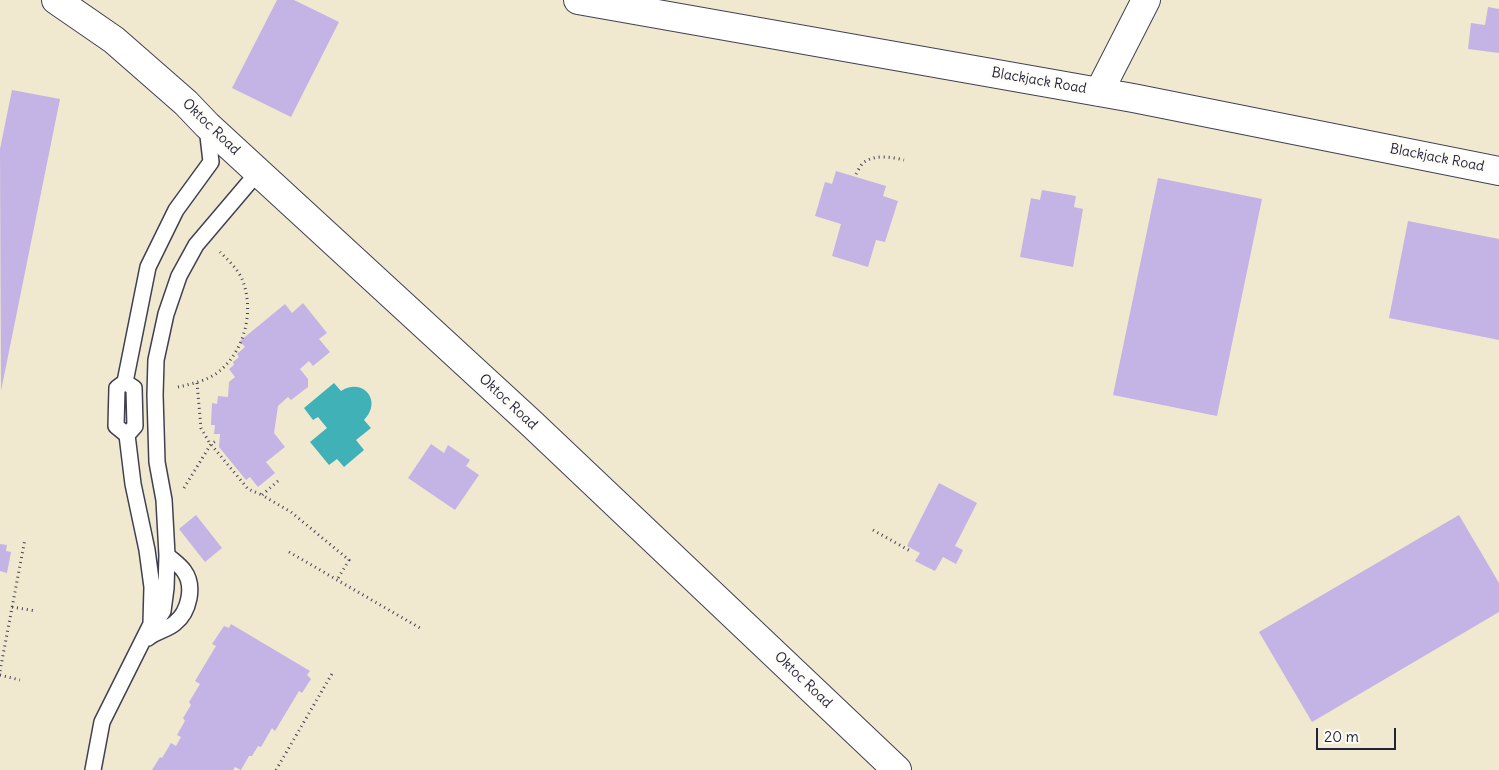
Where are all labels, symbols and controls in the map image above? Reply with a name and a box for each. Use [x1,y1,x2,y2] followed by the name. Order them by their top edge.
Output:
[990,64,1088,98] street label: Blackjack Road
[179,95,243,159] street label: Oktoc Road
[1388,141,1486,175] street label: Blackjack Road
[475,371,541,433] street label: Oktoc Road
[771,648,835,712] street label: Oktoc Road
[1319,718,1399,750] scale bar
[1324,727,1359,746] text: 20 m

